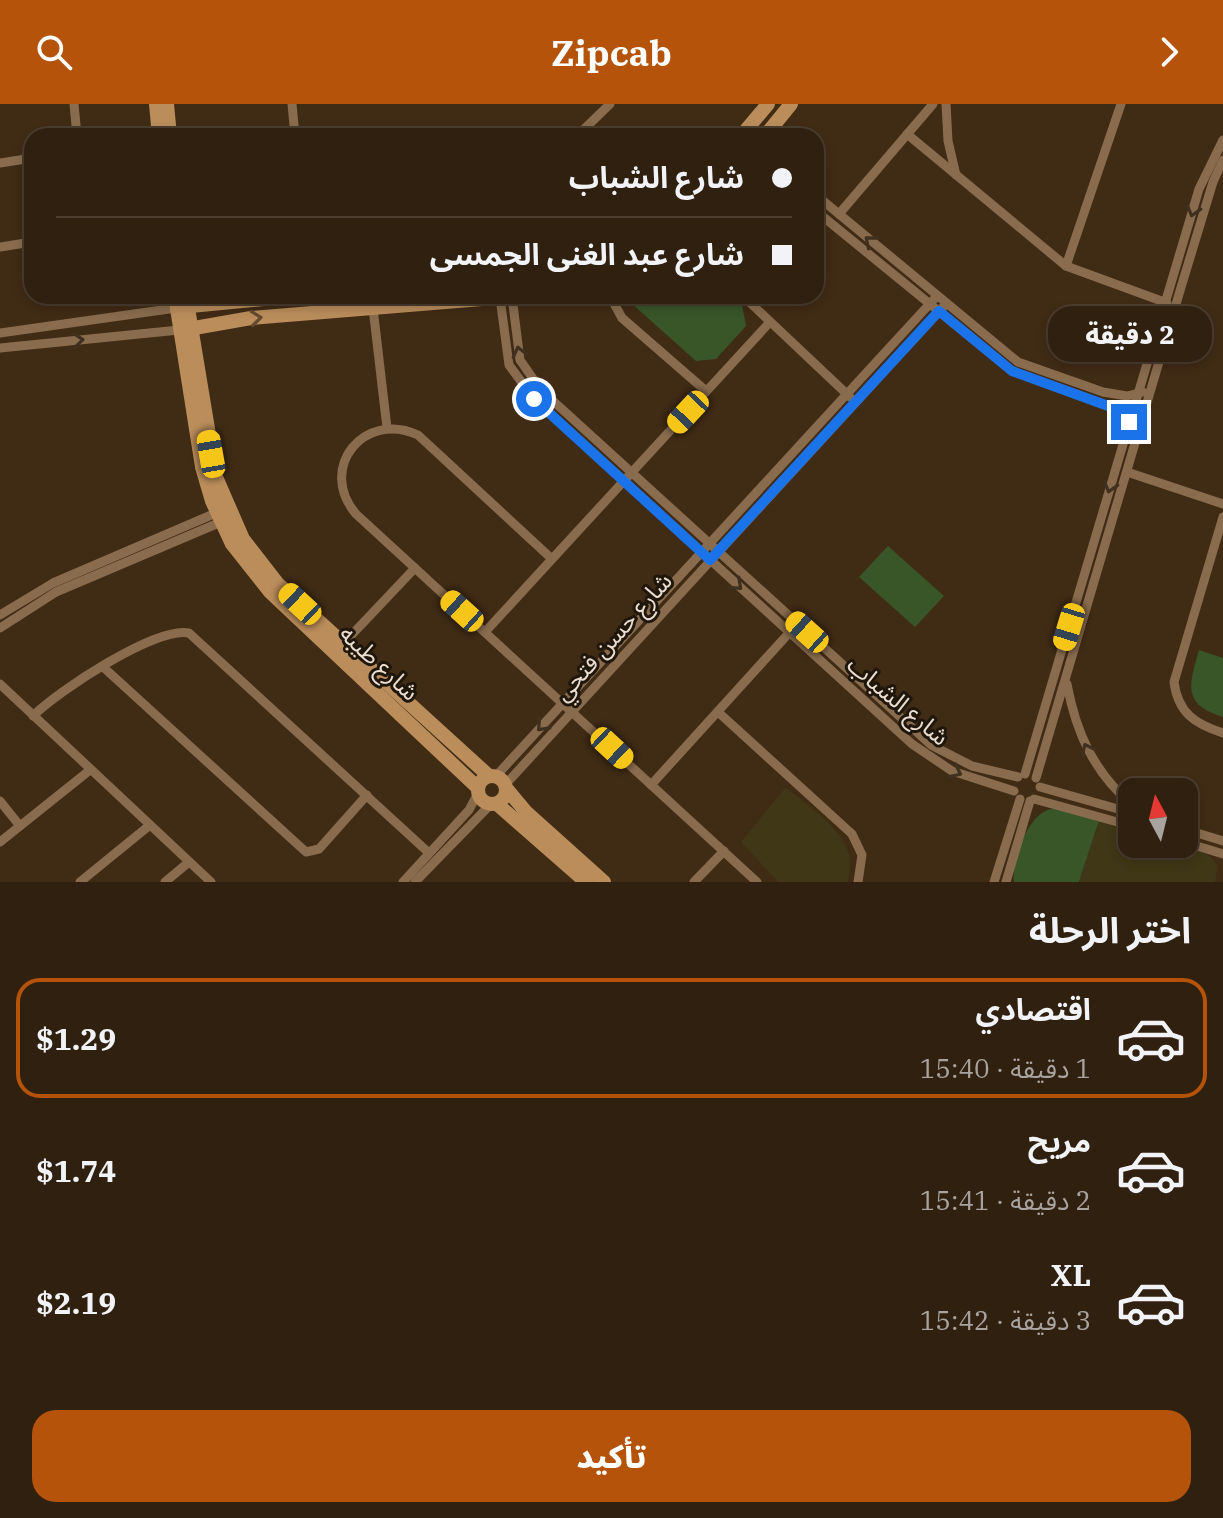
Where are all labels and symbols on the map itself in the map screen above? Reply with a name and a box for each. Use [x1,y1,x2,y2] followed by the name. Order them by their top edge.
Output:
[1185,204,1202,217] one-way arrow
[865,236,879,251] one-way arrow
[1047,306,1211,362] callout: 2 دقيقة
[250,310,263,327] one-way arrow
[71,332,84,349] one-way arrow
[512,345,529,359] one-way arrow
[516,381,552,417] route start
[663,386,713,438] car
[1111,404,1147,440] route end
[195,428,227,480] car
[1103,480,1119,493] one-way arrow
[546,565,681,710] street label: شارع حسن فتحي
[728,576,743,590] one-way arrow
[274,579,326,629] car
[436,586,488,636] car
[1051,601,1087,653] car
[781,607,833,657] car
[332,617,426,709] street label: شارع طيبه
[840,648,956,754] street label: شارع الشباب
[538,716,552,731] one-way arrow
[586,723,638,773] car
[1081,742,1097,757] one-way arrow
[947,762,962,778] one-way arrow
[1118,778,1198,858] north arrow

